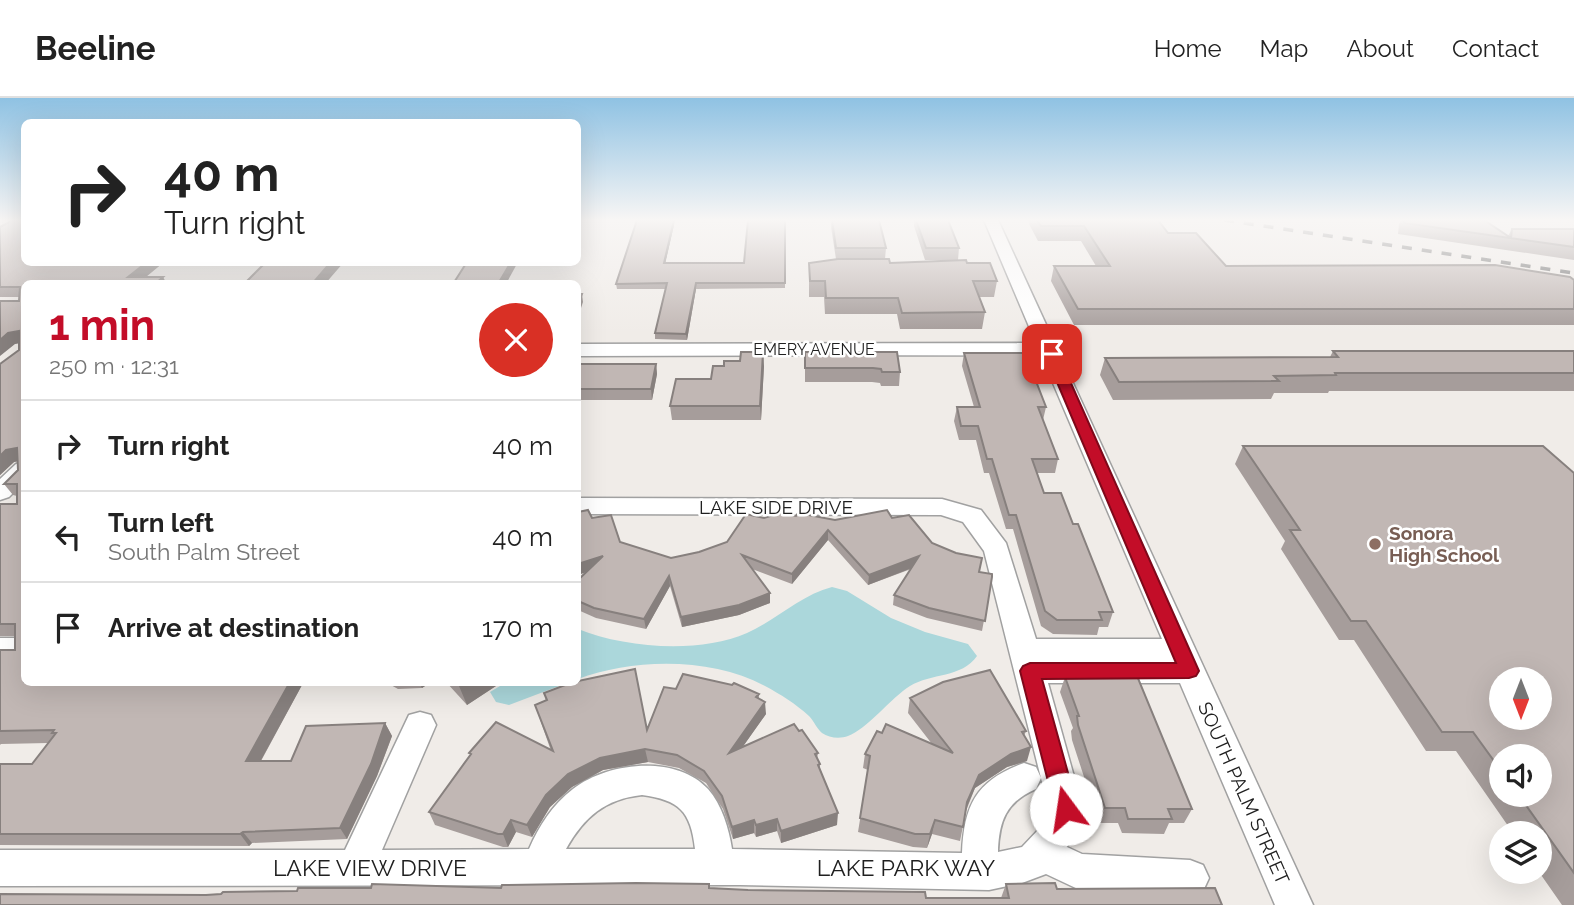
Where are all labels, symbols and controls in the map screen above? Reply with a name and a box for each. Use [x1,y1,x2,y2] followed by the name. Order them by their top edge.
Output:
[35,29,156,68] text: Beeline
[1154,34,1222,63] text: Home
[1260,34,1308,63] text: Map
[1346,34,1414,63] text: About
[1452,34,1539,63] text: Contact
[164,145,279,202] text: 40 m
[49,147,140,238] icon: right
[164,204,305,241] text: Turn right
[49,301,155,350] text: 1 min
[479,303,553,377] button: close
[1022,324,1082,384] pin
[1033,335,1071,373] icon: arrive
[753,340,875,359] street label: EMERY AVENUE
[49,352,179,379] text: 250 m · 12:31
[49,427,87,465] icon: right
[108,431,229,461] text: Turn right
[492,431,553,461] text: 40 m
[699,496,853,518] street label: LAKE SIDE DRIVE
[108,508,214,538] text: Turn left
[49,518,87,556] icon: left
[492,522,553,552] text: 40 m
[1389,522,1500,566] place label: Sonora High School
[1367,536,1383,552] marker: Sonora High School
[108,538,300,565] text: South Palm Street
[49,609,87,647] icon: arrive
[108,613,359,643] text: Arrive at destination
[482,613,553,643] text: 170 m
[1489,667,1552,730] north arrow
[1489,667,1552,884] map controls
[1194,698,1294,888] street label: SOUTH PALM STREET
[1489,744,1552,807] button: sound
[1029,772,1103,846] position arrow
[1489,821,1552,884] button: layers
[273,854,467,881] street label: LAKE VIEW DRIVE
[817,854,995,881] street label: LAKE PARK WAY

